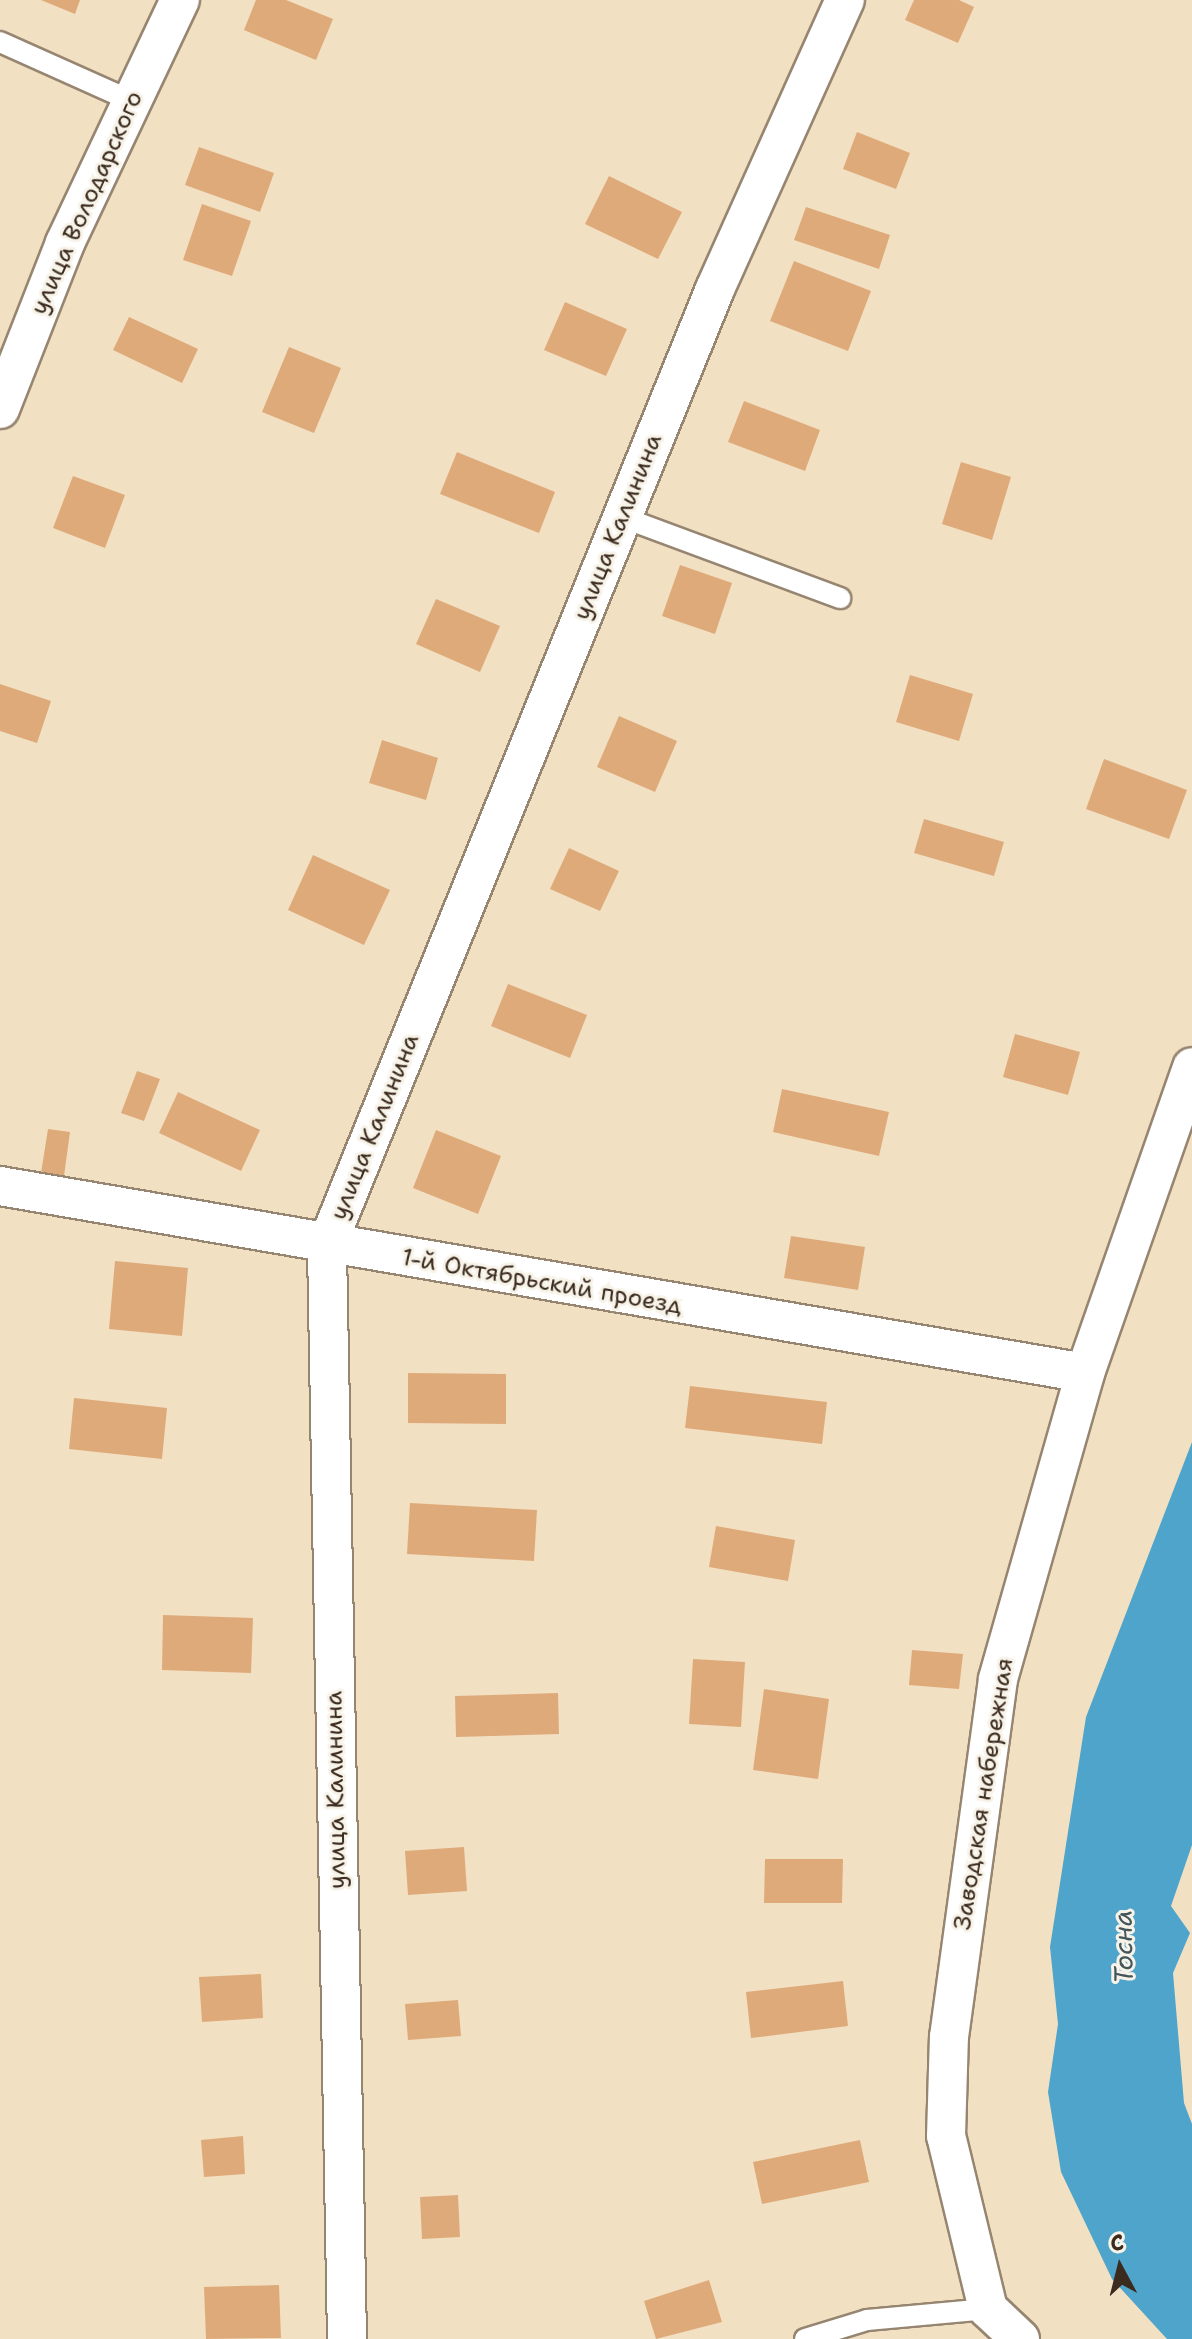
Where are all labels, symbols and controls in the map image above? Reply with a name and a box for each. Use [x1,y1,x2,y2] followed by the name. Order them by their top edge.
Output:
[25,87,149,319] street label: улица Володарского
[568,430,668,624] street label: улица Калинина
[325,1030,425,1224] street label: улица Калинина
[399,1243,685,1321] street label: 1-й Октябрьский проезд
[948,1656,1020,1932] street label: Заводская набережная
[320,1691,352,1889] street label: улица Калинина
[1107,1910,1139,1984] water label: Тосна
[1080,2227,1160,2307] north arrow
[1109,2227,1125,2258] text: С

